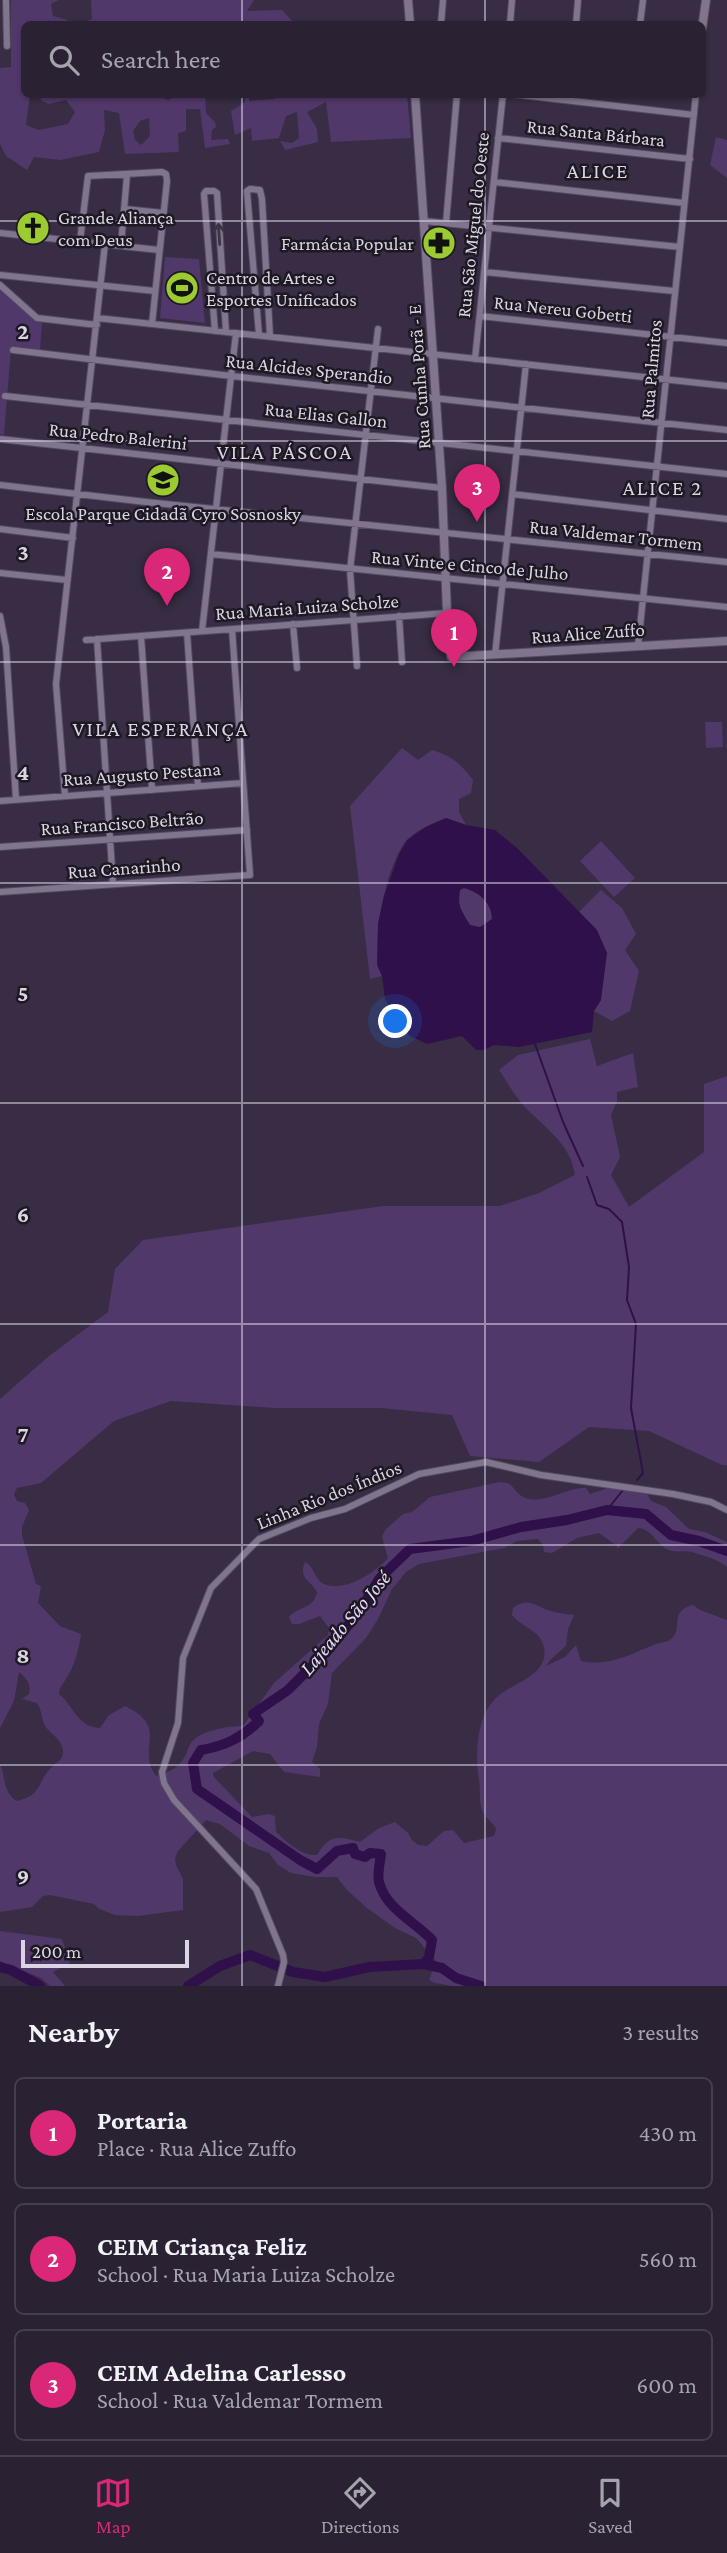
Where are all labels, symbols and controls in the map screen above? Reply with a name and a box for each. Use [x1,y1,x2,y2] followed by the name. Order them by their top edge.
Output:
[21,21,706,98] search box
[45,41,83,79] icon: search
[101,45,220,74] text: Search here
[526,115,666,151] street label: Rua Santa Bárbara
[453,131,493,319] street label: Rua São Miguel do Oeste
[567,159,629,183] district label: ALICE
[58,207,174,250] place label: Grande Aliança com Deus
[14,209,52,247] church icon: Grande Aliança com Deus
[213,222,226,245] one-way arrow
[420,224,458,262] pharmacy icon: Farmácia Popular
[281,233,414,254] place label: Farmácia Popular
[206,267,357,310] place label: Centro de Artes e Esportes Unificados
[163,269,201,307] sports icon: Centro de Artes e Esportes Unificados
[493,291,633,327] street label: Rua Nereu Gobetti
[403,304,435,450] street label: Rua Cunha Porã - E
[17,318,29,344] text: 2
[636,319,666,419] street label: Rua Palmitos
[224,350,394,388] street label: Rua Alcides Sperandio
[264,398,388,432] street label: Rua Elias Gallon
[48,418,188,454] street label: Rua Pedro Balerini
[217,440,353,464] district label: VILA PÁSCOA
[144,461,182,499] school or university icon: Escola Parque Cidadã Cyro Sosnosky
[454,464,500,522] pin: 3
[623,476,703,500] district label: ALICE 2
[25,503,301,524] place label: Escola Parque Cidadã Cyro Sosnosky
[528,515,704,555] street label: Rua Valdemar Tormem
[17,539,29,565] text: 3
[370,546,570,584] street label: Rua Vinte e Cinco de Julho
[144,548,190,606] pin: 2
[215,590,399,624] street label: Rua Maria Luiza Scholze
[431,609,477,667] pin: 1
[531,619,645,647] street label: Rua Alice Zuffo
[73,717,249,741] district label: VILA ESPERANÇA
[62,758,222,790] street label: Rua Augusto Pestana
[17,759,29,785] text: 4
[40,807,204,839] street label: Rua Francisco Beltrão
[67,854,181,882] street label: Rua Canarinho
[17,980,29,1006] text: 5
[378,1004,412,1038] your location
[17,1201,29,1227] text: 6
[17,1421,29,1447] text: 7
[254,1456,404,1534] street label: Linha Rio dos Índios
[295,1565,396,1680] water label: Lajeado São José
[16,1642,30,1668] text: 8
[17,1863,29,1889] text: 9
[21,1937,189,1969] scale bar
[32,1941,81,1962] text: 200 m
[28,2015,119,2048] text: Nearby
[622,2019,699,2045] text: 3 results
[97,2106,187,2135] text: Portaria
[49,2120,57,2146] text: 1
[639,2120,697,2146] text: 430 m
[97,2135,296,2161] text: Place · Rua Alice Zuffo
[97,2232,307,2261] text: CEIM Criança Feliz
[47,2246,59,2272] text: 2
[639,2246,697,2272] text: 560 m
[97,2261,395,2287] text: School · Rua Maria Luiza Scholze
[97,2358,346,2387] text: CEIM Adelina Carlesso
[47,2372,59,2398] text: 3
[637,2372,697,2398] text: 600 m
[97,2387,383,2413] text: School · Rua Valdemar Tormem
[94,2474,132,2537] tab: Map
[321,2474,400,2537] tab: Directions
[588,2474,633,2537] tab: Saved

